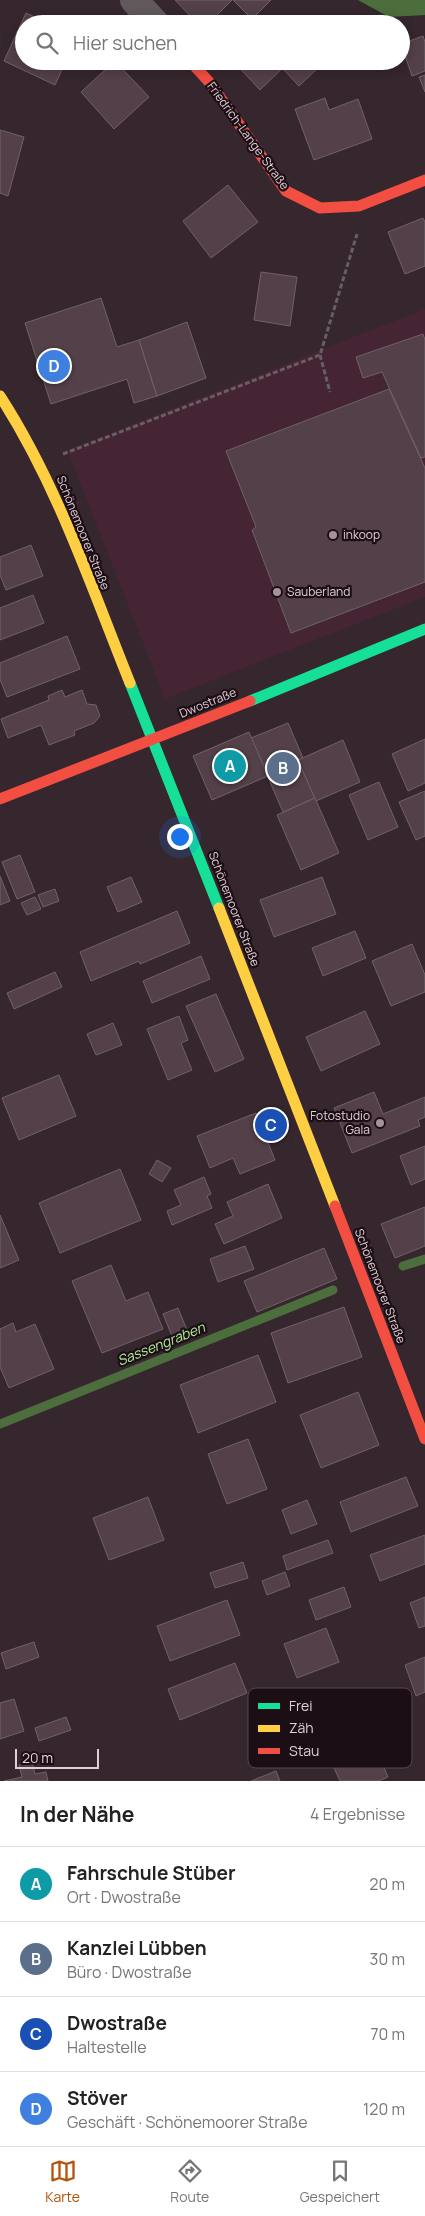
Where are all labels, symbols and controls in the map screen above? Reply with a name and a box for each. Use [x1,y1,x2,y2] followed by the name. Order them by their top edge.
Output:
[15,15,410,70] search box
[33,29,61,57] icon: search
[73,30,177,56] text: Hier suchen
[203,78,293,193] street label: Friedrich-Lange-Straße
[38,347,70,385] pin: D
[53,473,114,592] street label: Schönemoorer Straße
[343,526,380,543] place label: inkoop
[327,529,339,541] marker: inkoop
[287,583,350,600] place label: Sauberland
[271,586,283,598] marker: Sauberland
[177,683,239,722] street label: Dwostraße
[214,747,246,785] pin: A
[267,749,299,787] pin: B
[167,824,193,850] your location
[205,849,264,969] street label: Schönemoorer Straße
[255,1106,287,1144] pin: C
[310,1107,370,1138] place label: Fotostudio Gala
[374,1117,386,1129] marker: Fotostudio Gala
[351,1226,410,1346] street label: Schönemoorer Straße
[114,1317,208,1370] water label: Sassengraben
[248,1688,412,1768] legend
[289,1696,312,1715] text: Frei
[289,1718,314,1737] text: Zäh
[289,1741,319,1760] text: Stau
[15,1746,99,1769] scale bar
[22,1748,53,1767] text: 20 m
[20,1800,134,1828] text: In der Nähe
[310,1803,405,1825] text: 4 Ergebnisse
[67,1860,235,1886] text: Fahrschule Stüber
[31,1873,41,1895] text: A
[369,1873,405,1895] text: 20 m
[67,1886,181,1908] text: Ort · Dwostraße
[67,1935,207,1961] text: Kanzlei Lübben
[31,1948,41,1970] text: B
[370,1948,405,1970] text: 30 m
[67,1961,192,1983] text: Büro · Dwostraße
[67,2010,167,2036] text: Dwostraße
[30,2023,42,2045] text: C
[370,2023,405,2045] text: 70 m
[67,2036,147,2058] text: Haltestelle
[67,2085,128,2111] text: Stöver
[30,2098,42,2120] text: D
[363,2098,405,2120] text: 120 m
[67,2111,308,2133] text: Geschäft · Schönemoorer Straße
[45,2157,80,2206] tab: Karte
[170,2157,209,2206] tab: Route
[300,2157,380,2206] tab: Gespeichert

